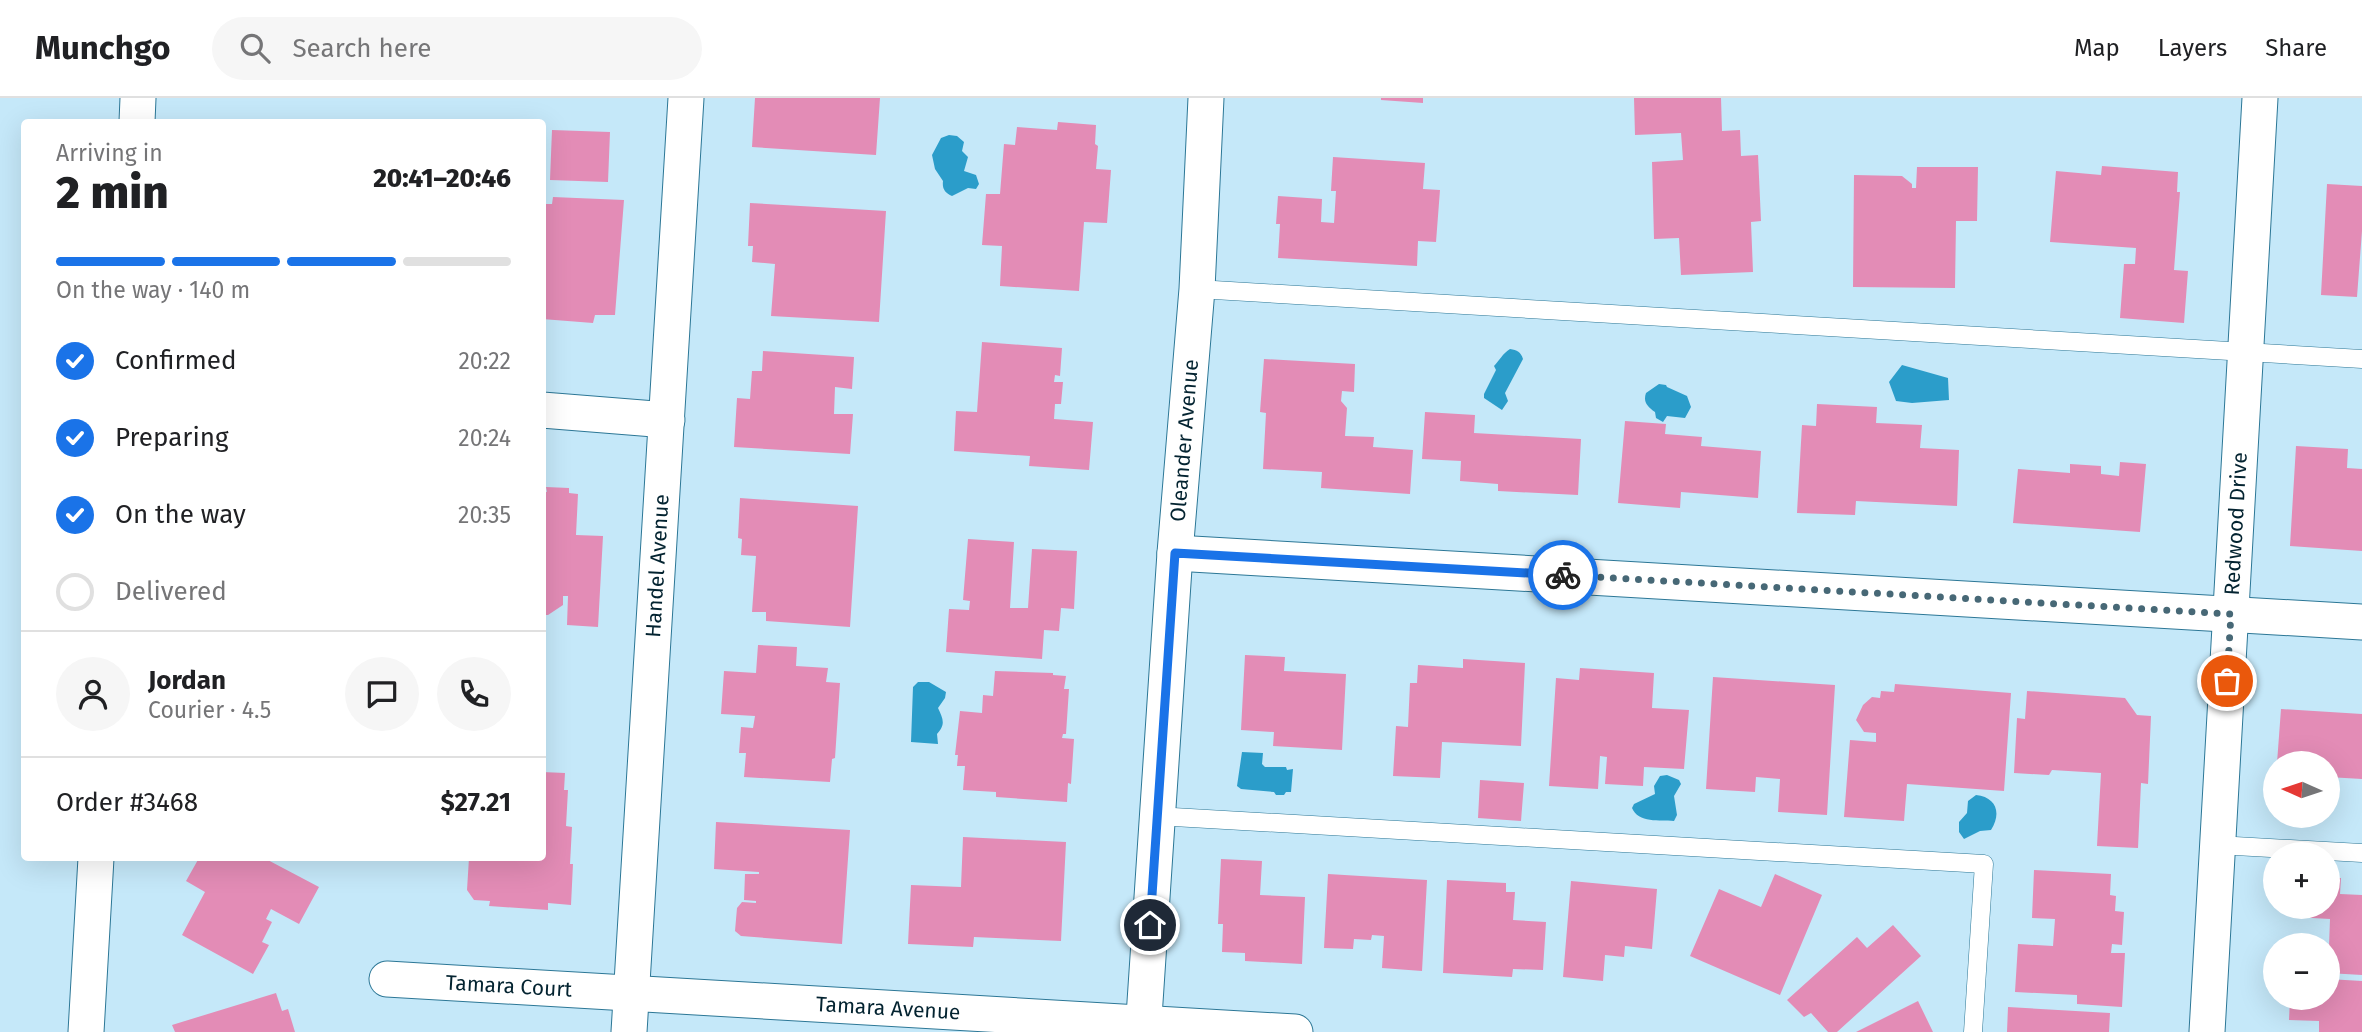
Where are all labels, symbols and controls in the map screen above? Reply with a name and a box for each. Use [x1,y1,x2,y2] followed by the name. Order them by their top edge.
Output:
[212,17,702,80] search box
[35,28,170,68] text: Munchgo
[236,29,274,67] icon: search
[292,33,431,64] text: Search here
[2074,34,2120,62] text: Map
[2158,34,2227,62] text: Layers
[2265,34,2327,62] text: Share
[56,139,163,167] text: Arriving in
[373,163,511,194] text: 20:41–20:46
[56,165,169,220] text: 2 min
[56,276,250,304] text: On the way · 140 m
[56,342,94,380] icon: check
[115,345,236,376] text: Confirmed
[458,347,511,375] text: 20:22
[1165,358,1204,523] street label: Oleander Avenue
[56,419,94,457] icon: check
[115,422,228,453] text: Preparing
[458,424,511,452] text: 20:24
[2219,451,2253,596] street label: Redwood Drive
[640,493,675,638] street label: Handel Avenue
[56,496,94,534] icon: check
[115,499,246,530] text: On the way
[458,501,511,529] text: 20:35
[1528,540,1598,610] courier
[1544,556,1582,594] icon: bike
[115,576,227,607] text: Delivered
[2197,651,2257,711] pin
[56,657,130,731] button: person
[345,657,419,731] button: chat
[437,657,511,731] button: phone
[2208,662,2246,700] icon: bag
[148,665,226,696] text: Jordan
[148,696,271,724] text: Courier · 4.5
[2263,751,2340,828] north arrow
[2263,751,2340,1010] map controls
[56,787,198,818] text: Order #3468
[440,787,511,818] text: $27.21
[2263,842,2340,919] button: +
[1120,895,1180,955] pin
[1131,906,1169,944] icon: home
[2263,933,2340,1010] button: −
[445,969,573,1003] street label: Tamara Court
[815,991,961,1025] street label: Tamara Avenue

